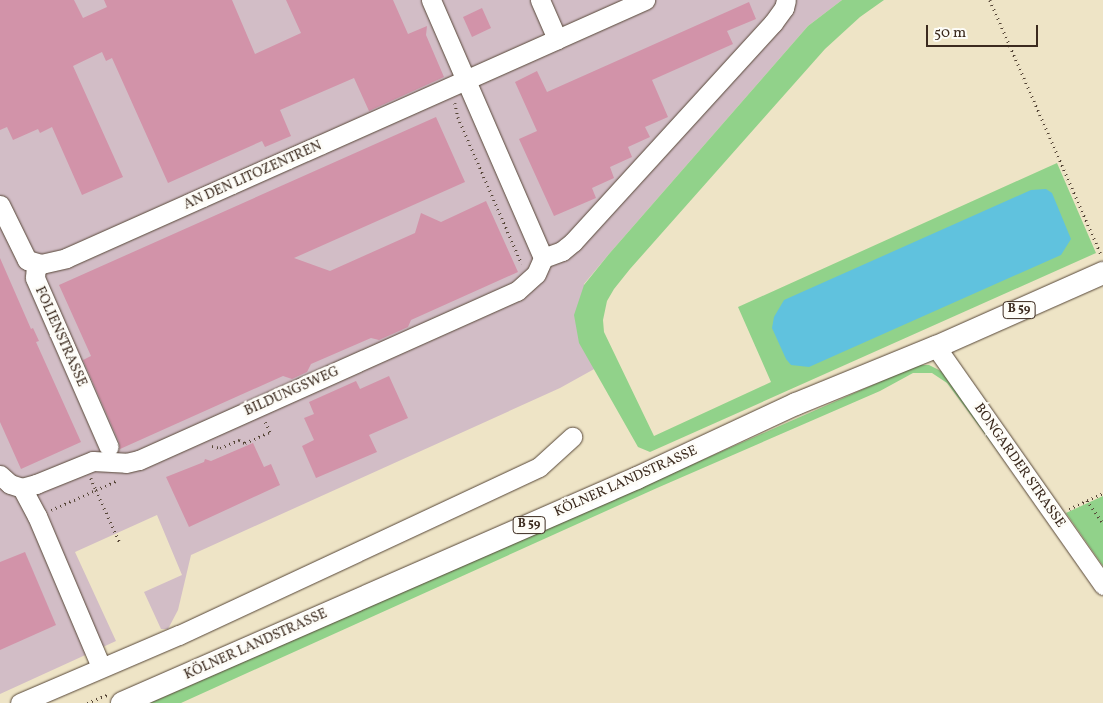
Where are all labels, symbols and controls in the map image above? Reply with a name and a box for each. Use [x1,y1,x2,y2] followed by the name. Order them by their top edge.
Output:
[928,15,1040,47] scale bar
[934,23,966,44] text: 50 m
[181,138,325,214] street label: AN DEN LITOZENTREN
[30,284,90,390] street label: FOLIENSTRASSE
[1002,300,1036,320] road number: B 59
[242,364,342,420] street label: BILDUNGSWEG
[970,401,1068,531] street label: BONGARDER STRASSE
[552,443,700,521] street label: KÖLNER LANDSTRASSE
[512,516,546,534] road number: B 59
[182,606,330,684] street label: KÖLNER LANDSTRASSE

